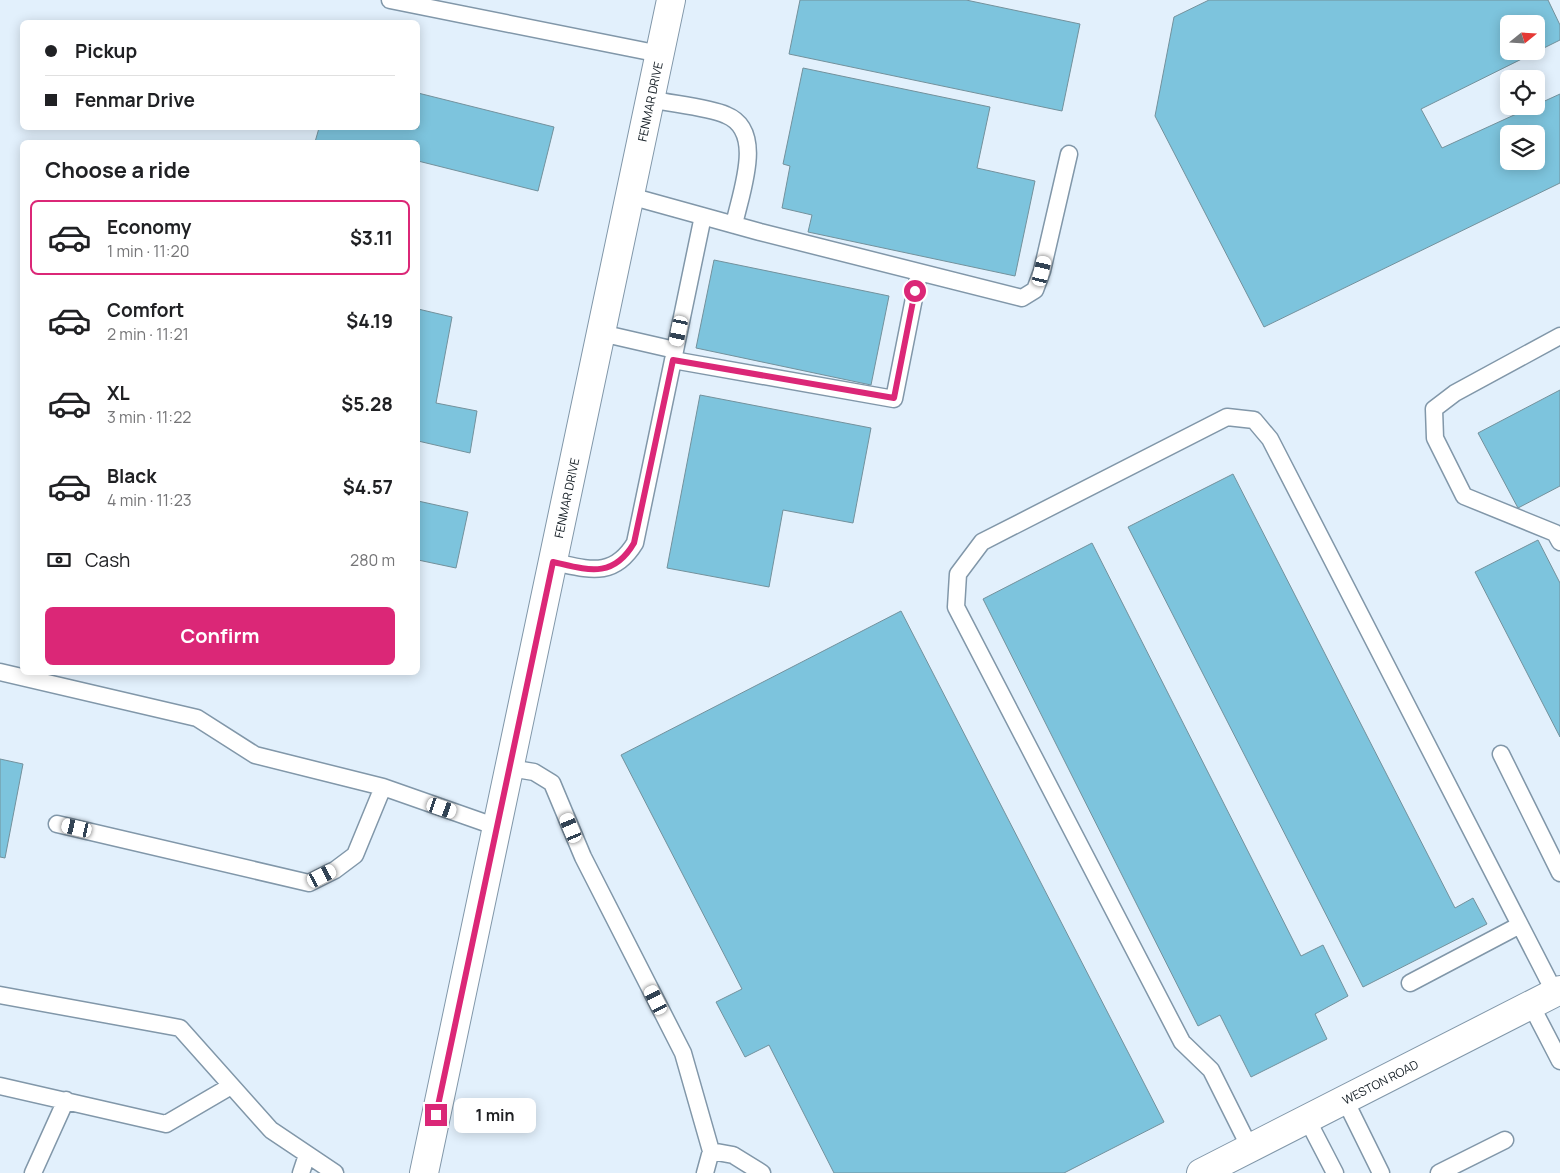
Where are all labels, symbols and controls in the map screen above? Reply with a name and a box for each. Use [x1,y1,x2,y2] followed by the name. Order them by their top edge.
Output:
[1500,15,1545,60] north arrow
[1500,15,1545,170] map controls
[75,38,137,64] text: Pickup
[633,60,666,143] street label: FENMAR DRIVE
[1500,70,1545,115] button: locate
[75,87,195,113] text: Fenmar Drive
[1500,125,1545,170] button: layers
[45,155,190,185] text: Choose a ride
[107,214,191,240] text: Economy
[47,215,92,260] icon: car
[350,225,393,251] text: $3.11
[107,240,189,262] text: 1 min · 11:20
[1031,255,1052,287] car
[904,280,926,302] route start
[107,297,184,323] text: Comfort
[47,298,92,343] icon: car
[346,308,393,334] text: $4.19
[668,315,689,347] car
[107,323,189,345] text: 2 min · 11:21
[107,380,130,406] text: XL
[47,381,92,426] icon: car
[341,391,393,417] text: $5.28
[107,406,191,428] text: 3 min · 11:22
[549,456,583,539] street label: FENMAR DRIVE
[107,463,156,489] text: Black
[47,464,92,509] icon: car
[343,474,393,500] text: $4.57
[107,489,192,511] text: 4 min · 11:23
[45,546,73,574] icon: cash
[85,547,130,573] text: Cash
[350,549,395,571] text: 280 m
[45,607,395,665] button: Confirm
[425,796,458,820] car
[558,811,583,845] car
[60,817,93,839] car
[305,863,338,889] car
[642,983,669,1017] car
[1339,1055,1421,1108] street label: WESTON ROAD
[454,1098,536,1132] callout: 1 min
[425,1104,447,1126] route end
[475,1104,515,1126] text: 1 min

